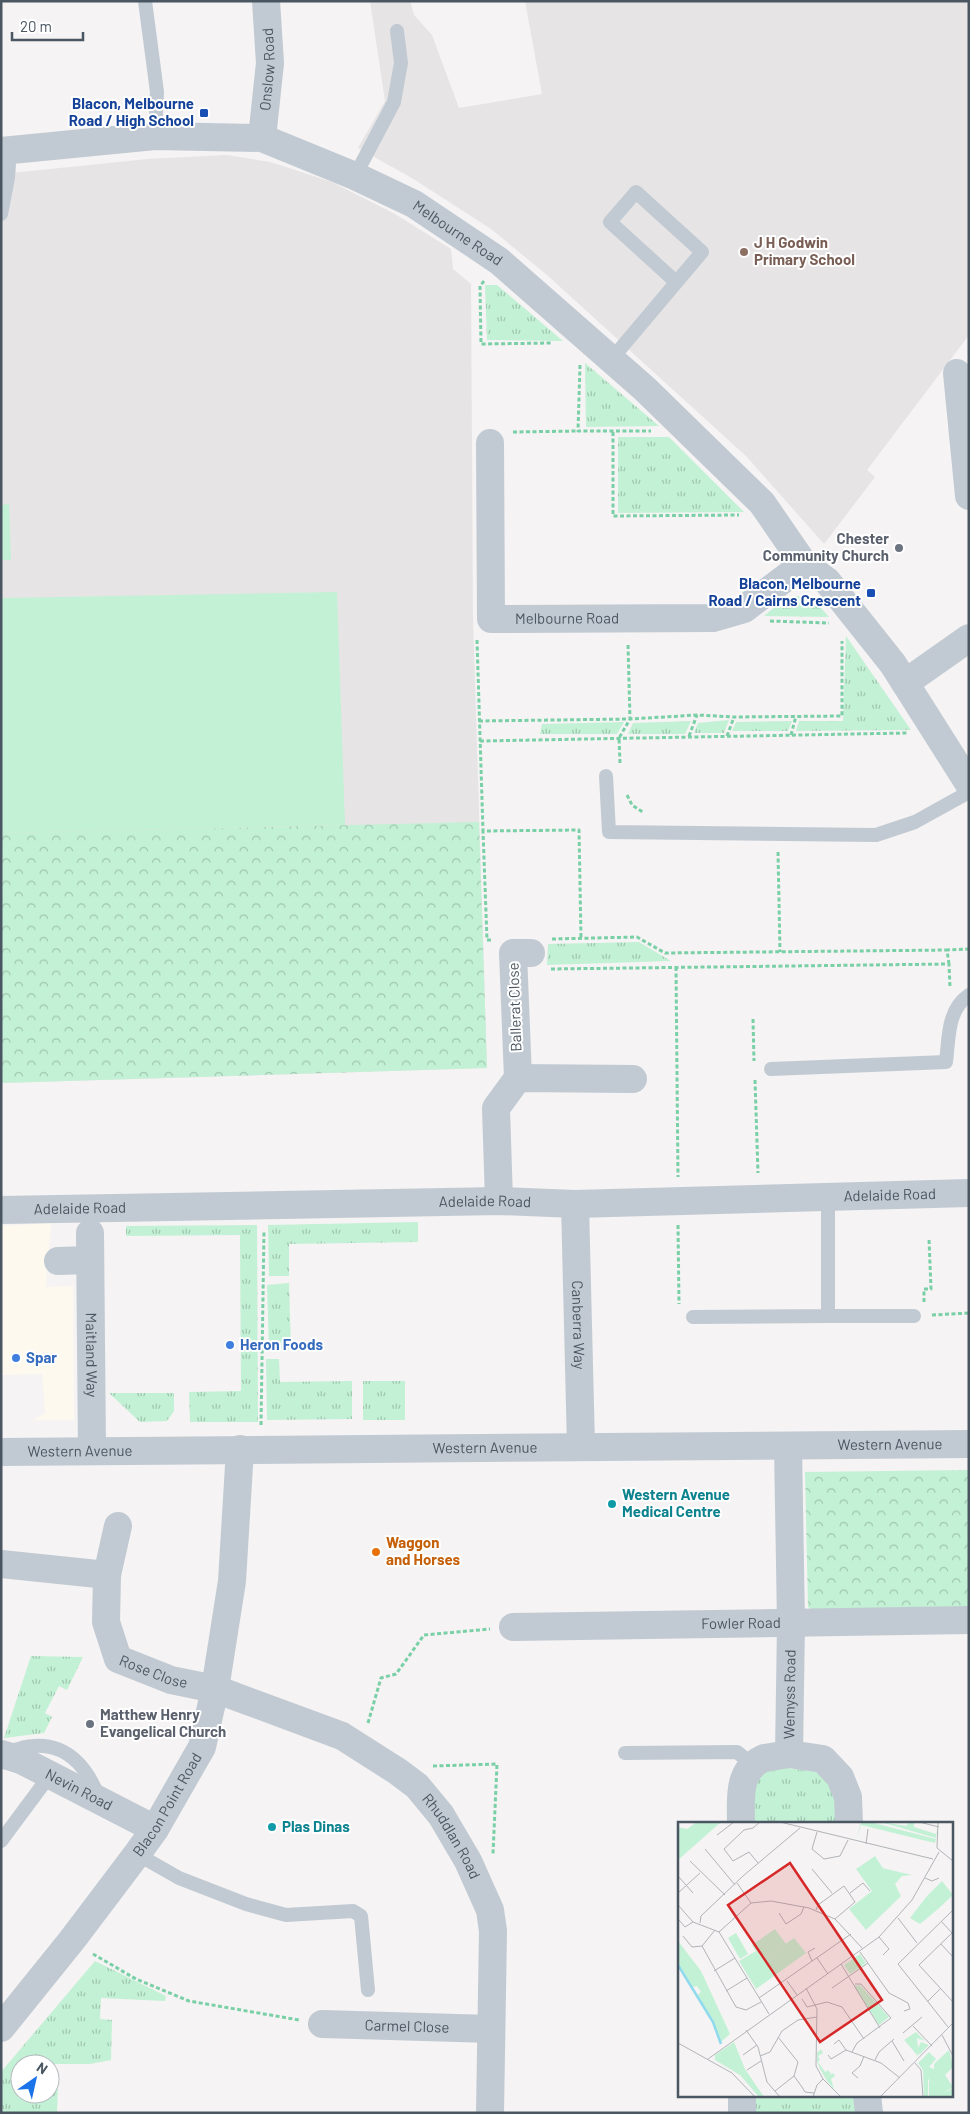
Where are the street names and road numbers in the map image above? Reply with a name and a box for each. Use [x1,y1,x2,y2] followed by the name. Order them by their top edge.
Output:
[255,27,278,112] street label: Onslow Road
[410,196,506,269] street label: Melbourne Road
[515,608,619,627] street label: Melbourne Road
[503,962,525,1052] street label: Ballerat Close
[843,1184,936,1205] street label: Adelaide Road
[438,1191,532,1210] street label: Adelaide Road
[34,1198,126,1217] street label: Adelaide Road
[569,1280,589,1370] street label: Canberra Way
[83,1312,102,1398] street label: Maitland Way
[837,1434,943,1453] street label: Western Avenue
[432,1438,538,1456] street label: Western Avenue
[27,1441,133,1460] street label: Western Avenue
[701,1613,781,1632] street label: Fowler Road
[779,1649,799,1739] street label: Wemyss Road
[117,1650,189,1691] street label: Rose Close
[128,1749,205,1859] street label: Blacon Point Road
[43,1764,116,1814] street label: Nevin Road
[419,1789,485,1882] street label: Rhuddlan Road
[364,2015,450,2036] street label: Carmel Close

